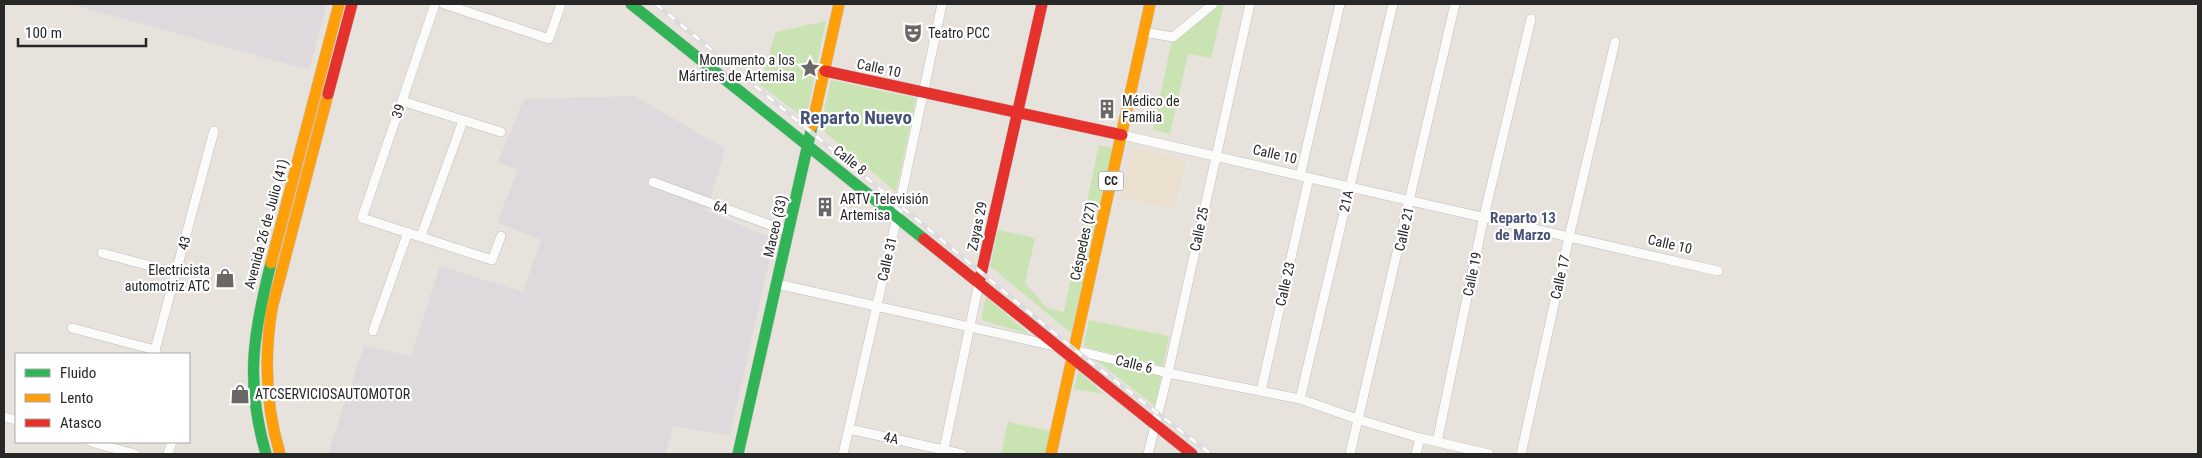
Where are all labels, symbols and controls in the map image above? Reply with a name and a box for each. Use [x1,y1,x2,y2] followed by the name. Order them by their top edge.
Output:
[18,15,145,47] scale bar
[902,22,924,44] theatre icon: Teatro PCC
[25,24,62,42] text: 100 m
[928,25,990,41] place label: Teatro PCC
[679,52,795,84] place label: Monumento a los Mártires de Artemisa
[855,56,903,80] street label: Calle 10
[799,57,821,79] place icon: Monumento a los Mártires de Artemisa
[1122,93,1180,125] place label: Médico de Familia
[1096,98,1118,120] building icon: Médico de Familia
[388,102,408,120] street label: 39
[800,106,912,129] district label: Reparto Nuevo
[1251,141,1299,167] street label: Calle 10
[830,142,870,178] street label: Calle 8
[241,157,292,291] street label: Avenida 26 de Julio (41)
[1098,172,1124,190] road number: CC
[1336,189,1356,213] street label: 21A
[840,191,929,223] place label: ARTV Televisión Artemisa
[760,193,791,259] street label: Maceo (33)
[814,196,836,218] building icon: ARTV Televisión Artemisa
[711,197,731,217] street label: 6A
[964,200,990,252] street label: Zayas 29
[1067,200,1100,282] street label: Céspedes (27)
[1187,205,1211,253] street label: Calle 25
[1391,205,1417,253] street label: Calle 21
[1490,209,1556,244] district label: Reparto 13 de Marzo
[1646,231,1694,257] street label: Calle 10
[174,234,194,252] street label: 43
[874,235,900,283] street label: Calle 31
[1460,250,1484,298] street label: Calle 19
[1547,253,1573,301] street label: Calle 17
[1272,260,1298,308] street label: Calle 23
[125,262,210,294] place label: Electricista automotriz ATC
[214,267,236,289] shop icon: Electricista automotriz ATC
[1114,352,1154,376] street label: Calle 6
[15,353,190,443] legend
[60,364,96,382] text: Fluido
[229,383,251,405] shop icon: ATCSERVICIOSAUTOMOTOR
[255,386,411,402] place label: ATCSERVICIOSAUTOMOTOR
[60,389,93,407] text: Lento
[60,414,101,432] text: Atasco
[882,429,900,447] street label: 4A

